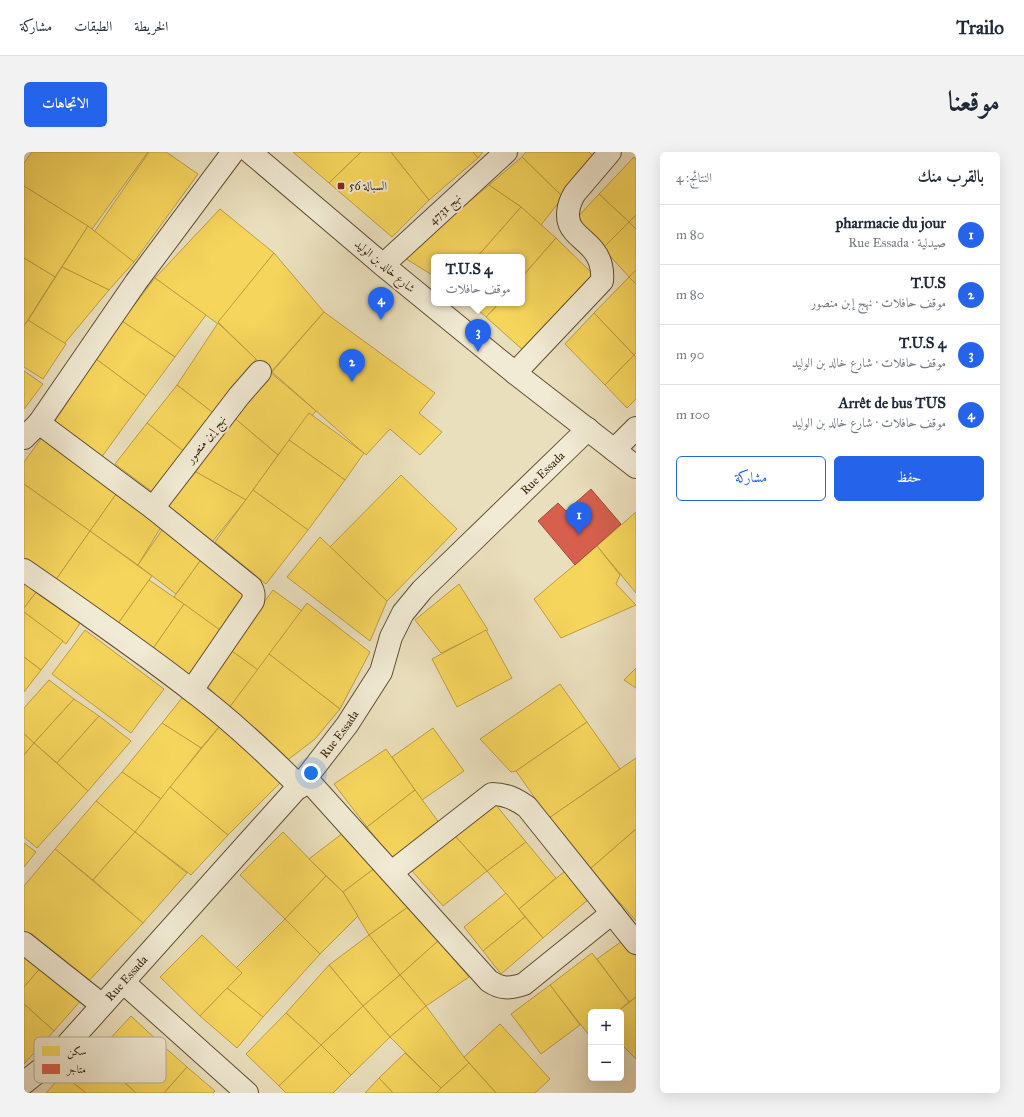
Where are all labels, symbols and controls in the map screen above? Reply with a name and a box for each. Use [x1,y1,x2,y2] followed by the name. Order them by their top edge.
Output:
[956,16,1004,39] text: Trailo
[20,18,52,35] text: مشاركة
[74,18,112,35] text: الطبقات
[134,18,168,35] text: الخريطة
[24,82,107,127] button: الاتجاهات
[948,84,1000,119] text: موقعنا
[918,166,984,187] text: بالقرب منك
[676,170,712,186] text: النتائج: 4
[349,179,387,193] place label: السبالة 56
[336,181,346,191] marker: السبالة 56
[426,191,467,230] street label: نهج 4731
[836,214,946,232] text: pharmacie du jour
[676,227,704,243] text: 80 m
[968,227,974,243] text: 1
[848,235,946,251] text: صيدلية · Rue Essada
[349,237,418,299] street label: شارع خالد بن الوليد
[431,254,525,306] popup
[446,260,492,278] text: T.U.S 4
[911,274,946,292] text: T.U.S
[446,281,510,297] text: موقف حافلات
[368,287,394,320] pin: 4
[676,287,704,303] text: 80 m
[968,287,974,303] text: 2
[811,295,946,311] text: موقف حافلات · نهج إبن منصور
[465,319,491,352] pin: 3
[899,334,946,352] text: T.U.S 4
[676,347,704,363] text: 90 m
[968,347,974,363] text: 3
[339,349,365,382] pin: 2
[792,355,946,371] text: موقف حافلات · شارع خالد بن الوليد
[838,394,946,412] text: Arrêt de bus TUS
[676,407,710,423] text: 100 m
[967,407,975,423] text: 4
[182,412,232,469] street label: نهج إبن منصور
[792,415,946,431] text: موقف حافلات · شارع خالد بن الوليد
[518,448,568,497] street label: Rue Essada
[676,456,826,501] button: مشاركة
[834,456,984,501] button: حفظ
[566,502,592,535] pin: 1
[317,707,362,761] street label: Rue Essada
[301,763,321,783] your location
[103,952,151,1004] street label: Rue Essada
[588,1009,624,1081] map controls
[588,1009,624,1045] button: +
[34,1037,166,1083] legend
[67,1045,86,1060] text: سكن
[588,1045,624,1081] button: −
[66,1063,86,1076] text: متاجر

